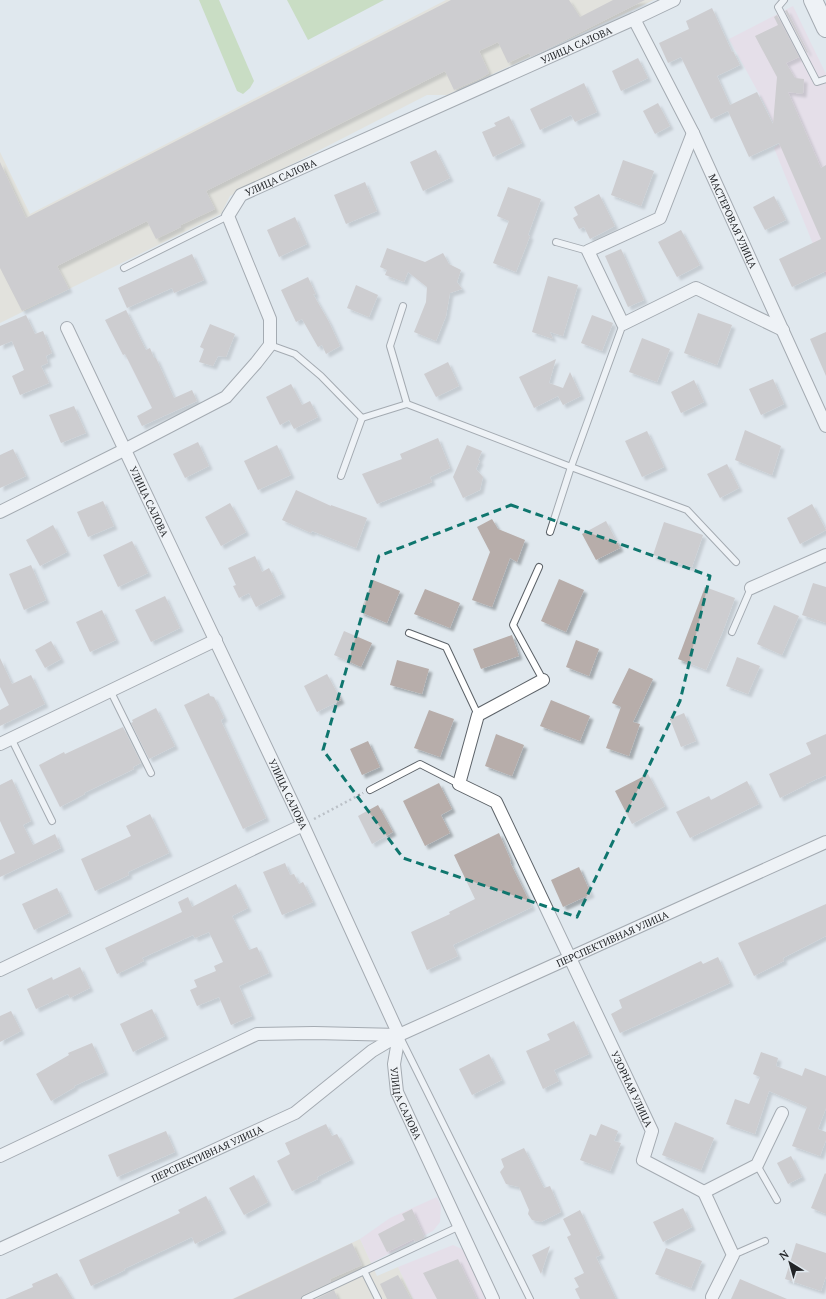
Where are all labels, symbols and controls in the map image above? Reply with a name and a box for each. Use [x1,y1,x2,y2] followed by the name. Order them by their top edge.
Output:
[539,24,614,67] street label: УЛИЦА САЛОВА
[243,156,319,199] street label: УЛИЦА САЛОВА
[705,172,760,271] street label: МАСТЕРОВАЯ УЛИЦА
[127,464,171,539] street label: УЛИЦА САЛОВА
[266,757,310,832] street label: УЛИЦА САЛОВА
[554,908,671,970] street label: ПЕРСПЕКТИВНАЯ УЛИЦА
[608,1049,655,1129] street label: УЗОРНАЯ УЛИЦА
[387,1067,424,1142] street label: УЛИЦА САЛОВА
[149,1123,265,1185] street label: ПЕРСПЕКТИВНАЯ УЛИЦА
[770,1243,810,1283] north arrow
[776,1247,792,1263] text: N

